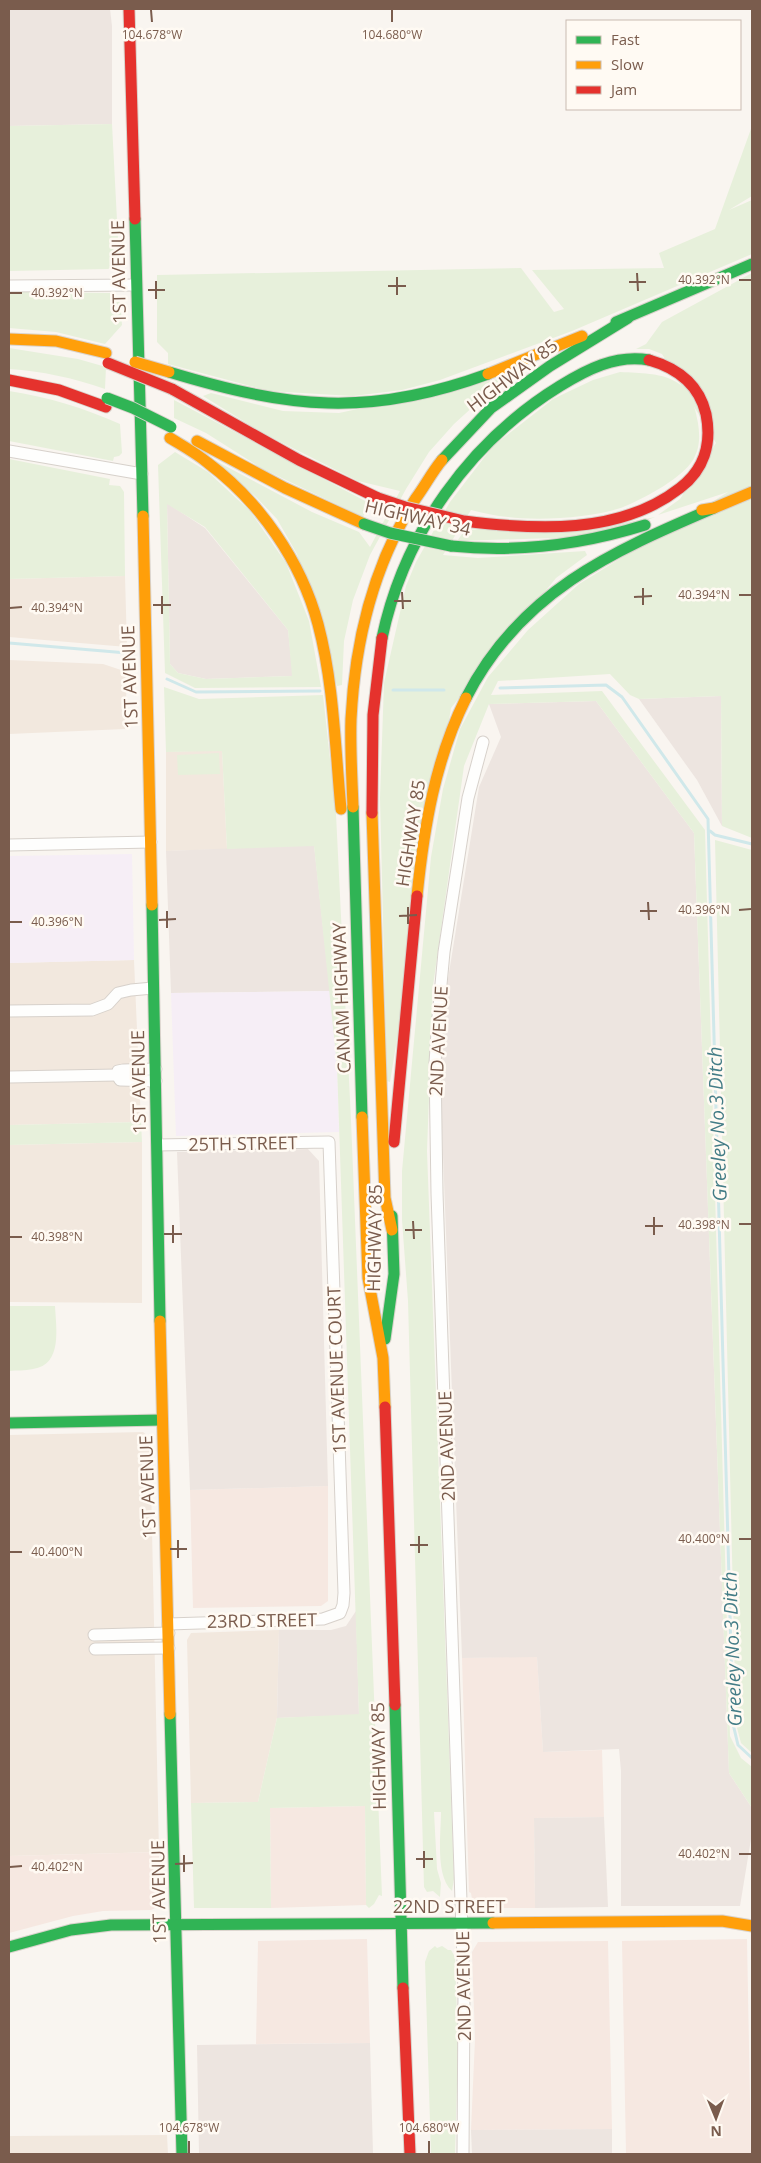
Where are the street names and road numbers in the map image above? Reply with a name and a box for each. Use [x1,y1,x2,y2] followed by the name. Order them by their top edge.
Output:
[105,220,131,324] street label: 1ST AVENUE
[462,333,562,417] street label: HIGHWAY 85
[363,493,473,541] street label: HIGHWAY 34
[115,625,143,729] street label: 1ST AVENUE
[390,778,430,888] street label: HIGHWAY 85
[326,921,356,1074] street label: CANAM HIGHWAY
[423,985,453,1097] street label: 2ND AVENUE
[125,1030,151,1134] street label: 1ST AVENUE
[188,1130,298,1156] street label: 25TH STREET
[361,1184,387,1292] street label: HIGHWAY 85
[321,1286,351,1454] street label: 1ST AVENUE COURT
[432,1390,460,1502] street label: 2ND AVENUE
[133,1435,161,1539] street label: 1ST AVENUE
[207,1607,317,1633] street label: 23RD STREET
[365,1702,391,1810] street label: HIGHWAY 85
[145,1840,171,1944] street label: 1ST AVENUE
[393,1894,505,1918] street label: 22ND STREET
[450,1931,476,2041] street label: 2ND AVENUE

